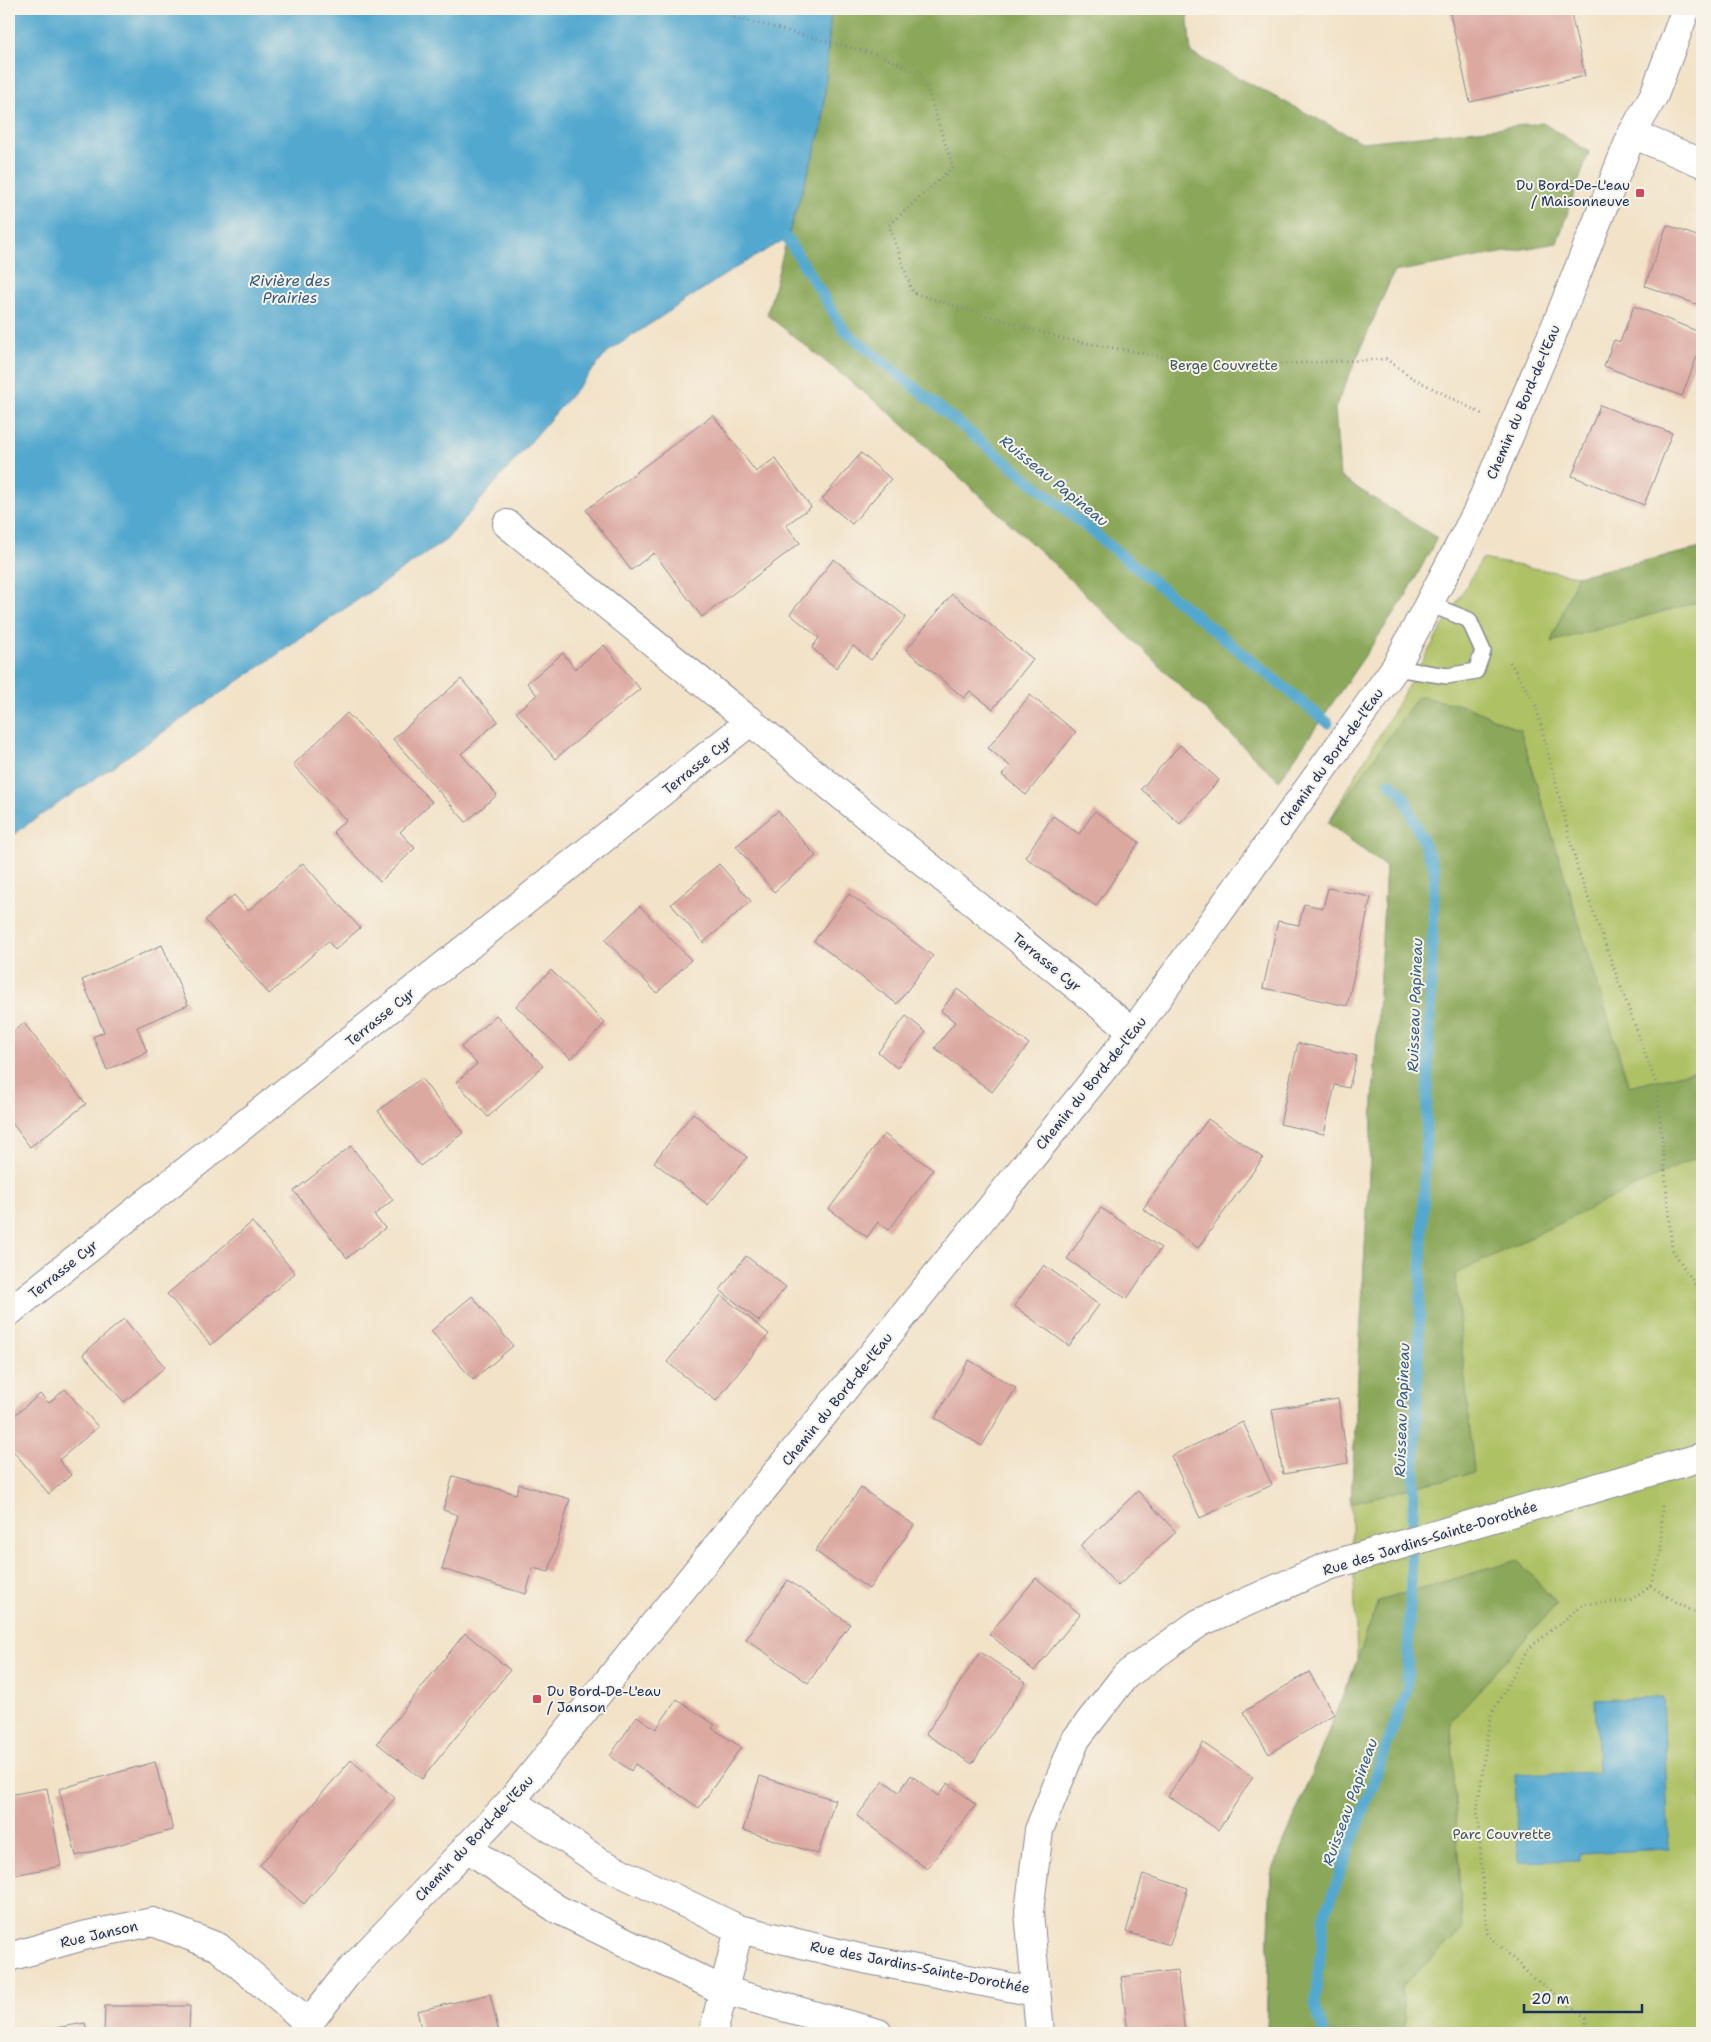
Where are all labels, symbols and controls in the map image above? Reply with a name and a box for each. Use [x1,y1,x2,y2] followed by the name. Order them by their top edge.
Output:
[1516,176,1630,210] place label: Du Bord-De-L'eau / Maisonneuve
[1634,187,1646,199] marker: Du Bord-De-L'eau / Maisonneuve
[250,271,330,308] water label: Rivière des Prairies
[1482,322,1564,482] street label: Chemin du Bord-de-l'Eau
[1170,356,1278,374] park label: Berge Couvrette
[995,431,1113,531] water label: Ruisseau Papineau
[1275,684,1387,830] street label: Chemin du Bord-de-l'Eau
[659,731,736,798] street label: Terrasse Cyr
[1009,929,1086,996] street label: Terrasse Cyr
[1403,937,1427,1073] water label: Ruisseau Papineau
[342,983,419,1050] street label: Terrasse Cyr
[1032,1013,1150,1153] street label: Chemin du Bord-de-l'Eau
[25,1235,102,1302] street label: Terrasse Cyr
[778,1329,896,1469] street label: Chemin du Bord-de-l'Eau
[1390,1342,1414,1478] water label: Ruisseau Papineau
[1321,1497,1540,1579] street label: Rue des Jardins-Sainte-Dorothée
[547,1682,661,1716] place label: Du Bord-De-L'eau / Janson
[531,1693,543,1705] marker: Du Bord-De-L'eau / Janson
[1318,1735,1382,1869] water label: Ruisseau Papineau
[411,1771,537,1905] street label: Chemin du Bord-de-l'Eau
[1453,1825,1552,1843] park label: Parc Couvrette
[58,1916,140,1952] street label: Rue Janson
[809,1937,1031,1997] street label: Rue des Jardins-Sainte-Dorothée
[1524,1982,1641,2014] scale bar
[1531,1989,1570,2009] text: 20 m

